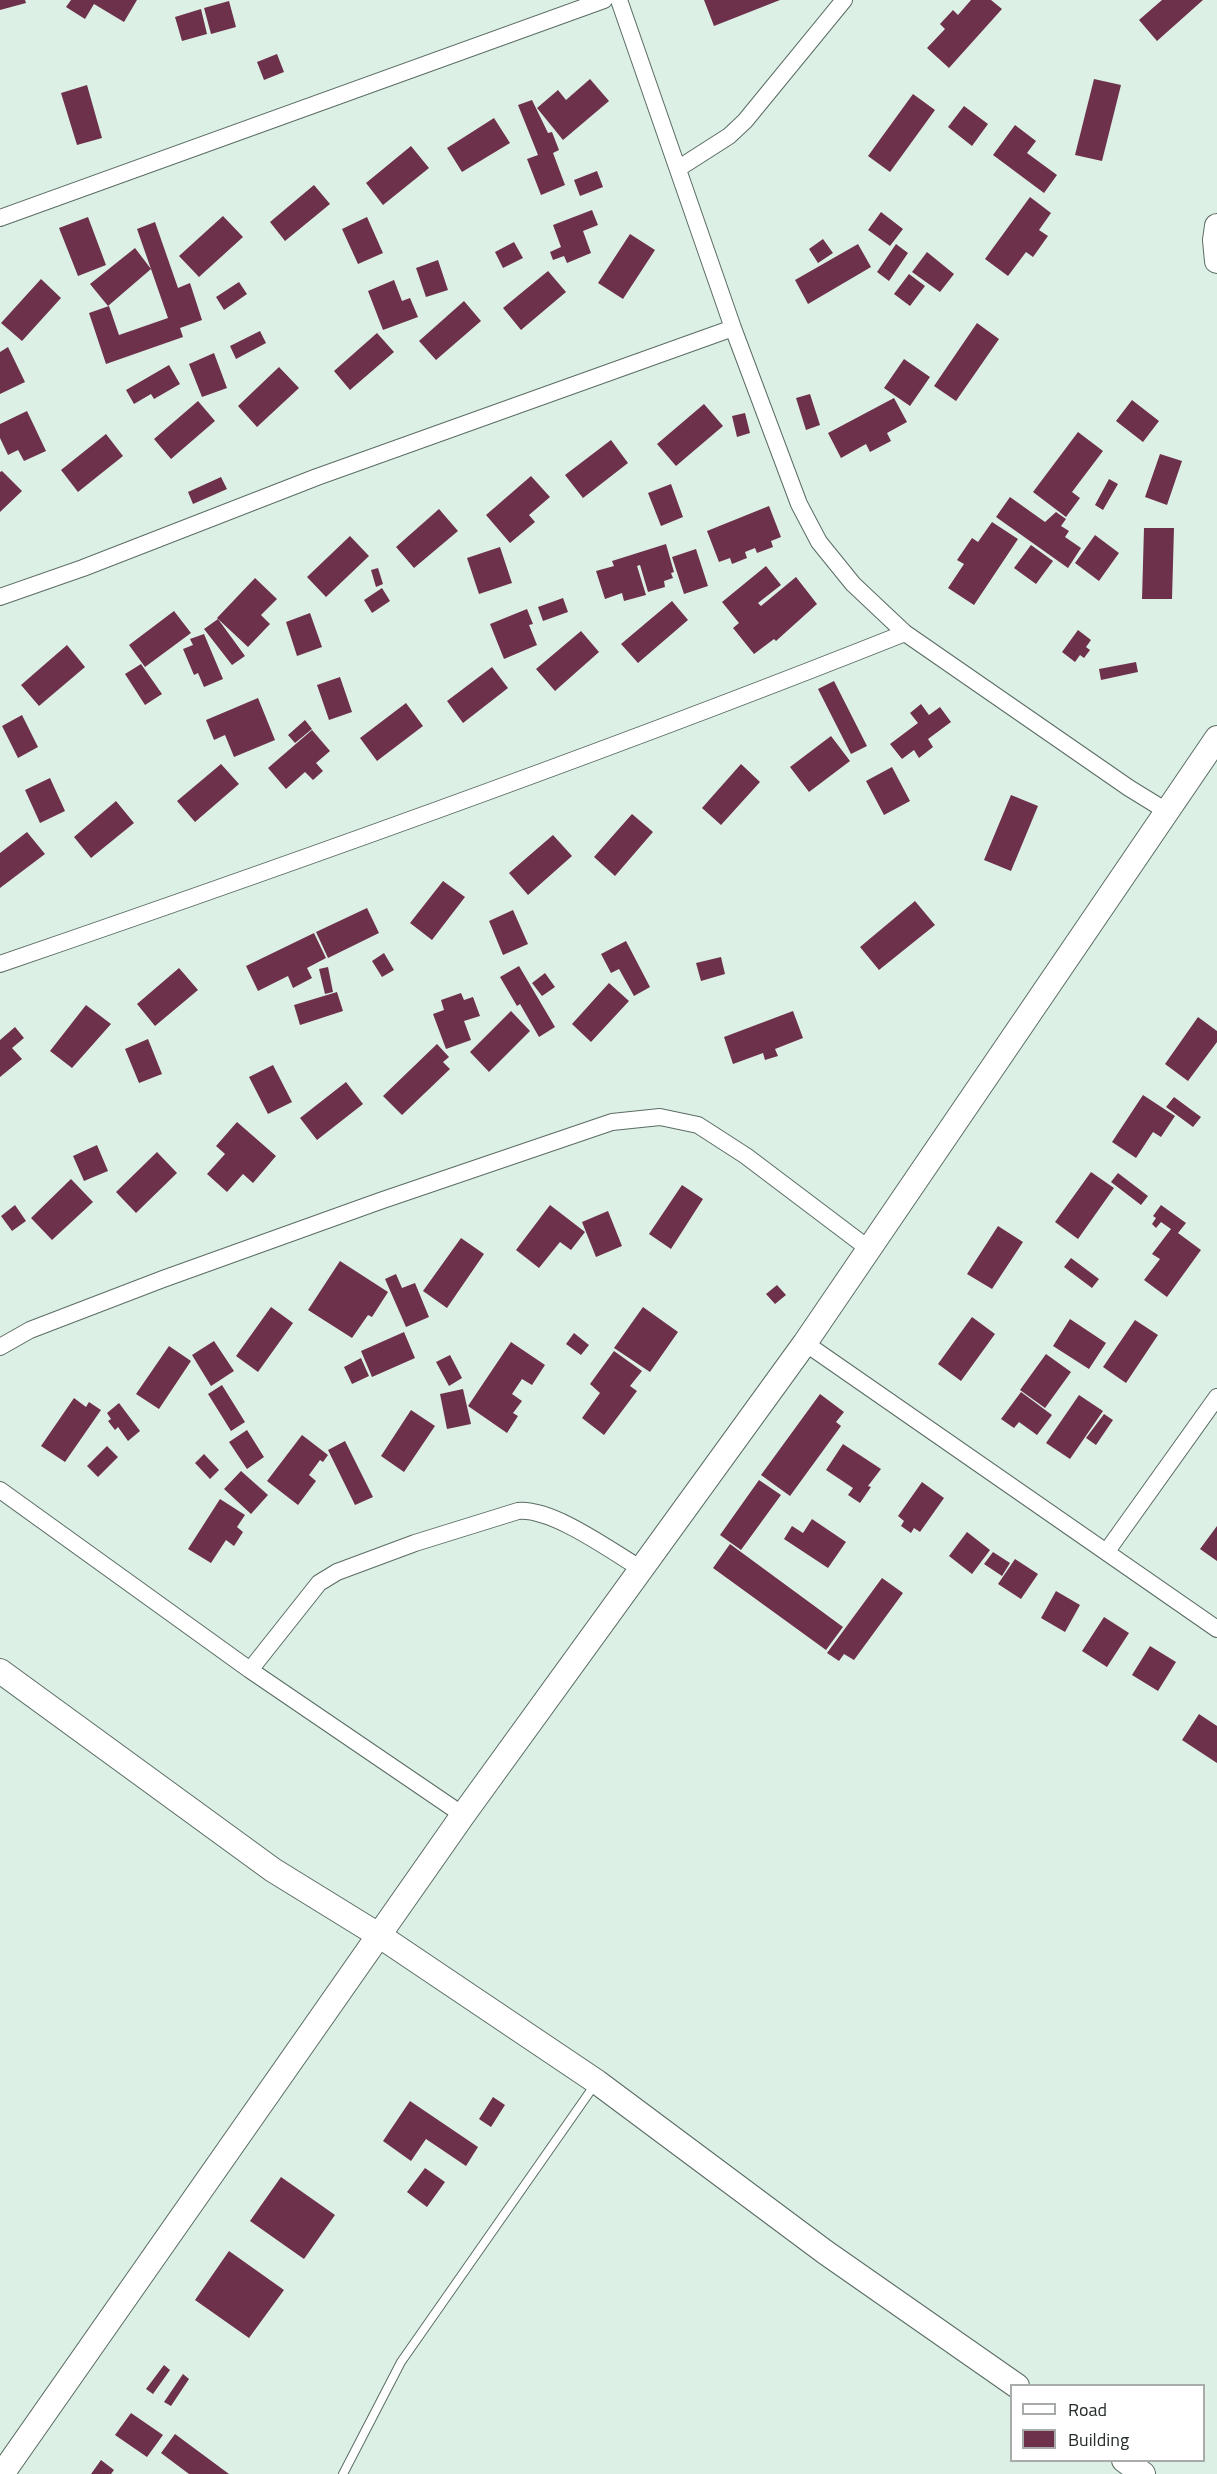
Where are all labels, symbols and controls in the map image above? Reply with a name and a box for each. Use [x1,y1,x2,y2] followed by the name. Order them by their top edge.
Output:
[1010,2384,1205,2462] legend
[1068,2396,1107,2423] text: Road
[1068,2426,1129,2453] text: Building

